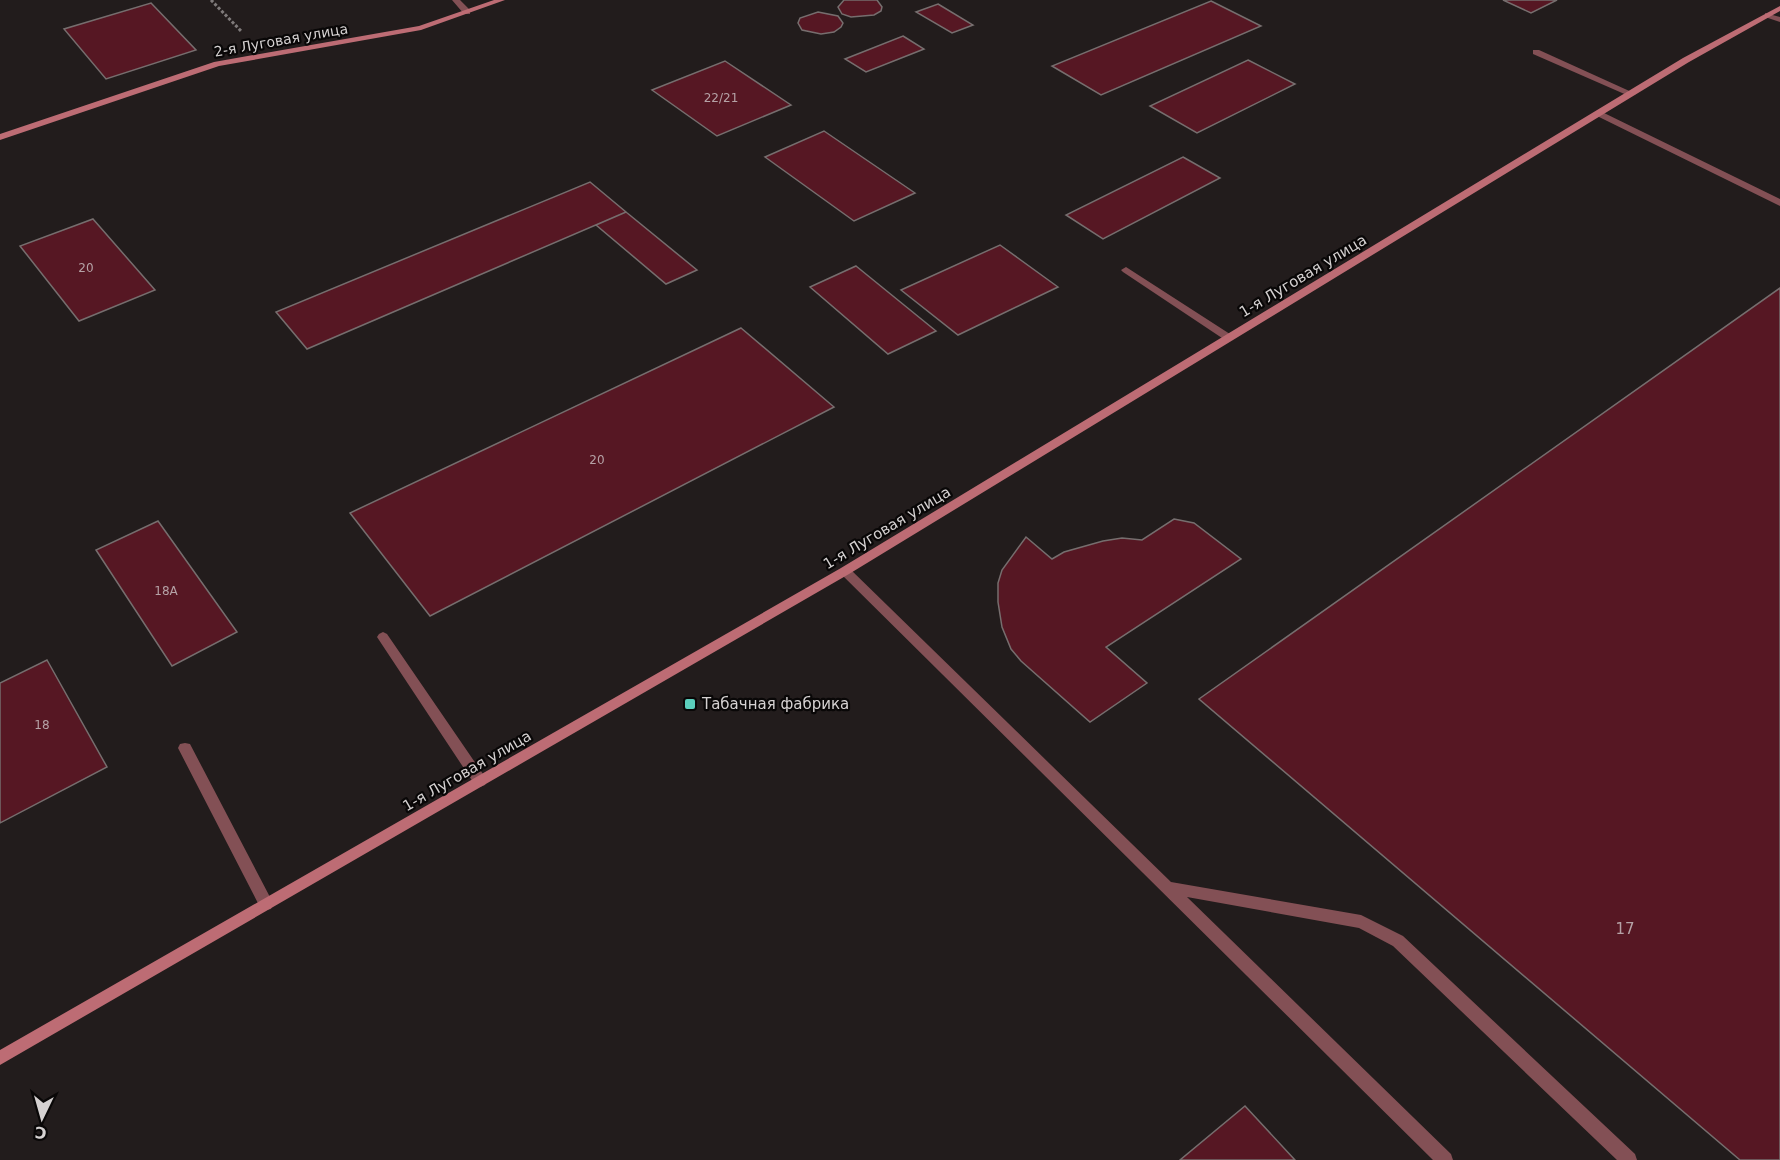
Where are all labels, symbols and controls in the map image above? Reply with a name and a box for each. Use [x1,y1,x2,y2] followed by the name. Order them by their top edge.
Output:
[213,20,349,60] street label: 2-я Луговая улица
[704,91,738,105] house number: 22/21
[1236,231,1370,321] street label: 1-я Луговая улица
[78,261,94,275] house number: 20
[589,453,605,467] house number: 20
[820,483,954,573] street label: 1-я Луговая улица
[154,584,179,598] house number: 18А
[701,695,849,713] place label: Табачная фабрика
[683,697,697,711] marker: Табачная фабрика
[34,718,50,732] house number: 18
[400,727,534,815] street label: 1-я Луговая улица
[1615,920,1635,938] house number: 17
[12,1088,72,1148] north arrow
[34,1122,47,1142] text: С

